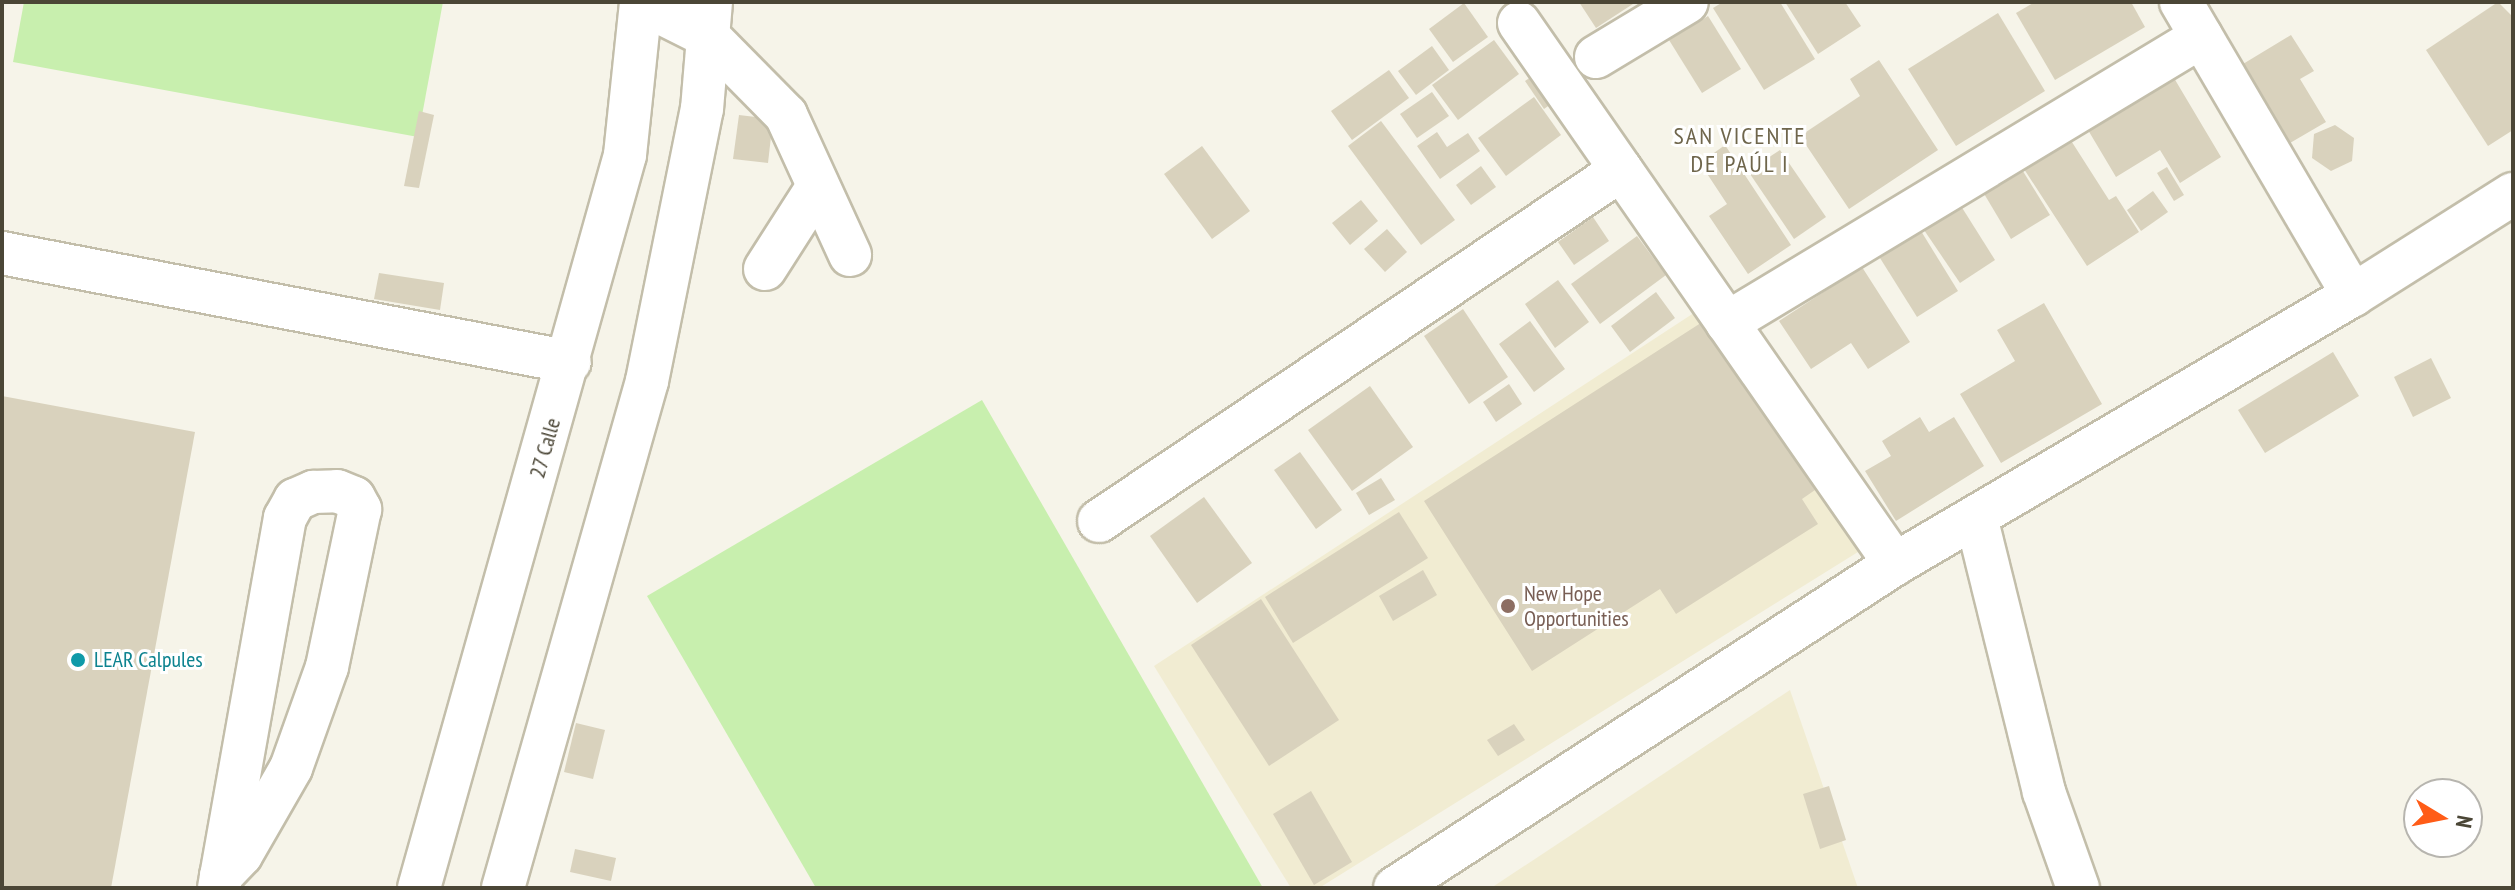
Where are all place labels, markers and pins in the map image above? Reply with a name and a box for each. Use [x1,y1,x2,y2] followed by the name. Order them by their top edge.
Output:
[1524,580,1629,632] place label: New Hope Opportunities
[1499,597,1517,615] marker: New Hope Opportunities
[94,647,203,673] place label: LEAR Calpules
[69,651,87,669] marker: LEAR Calpules

